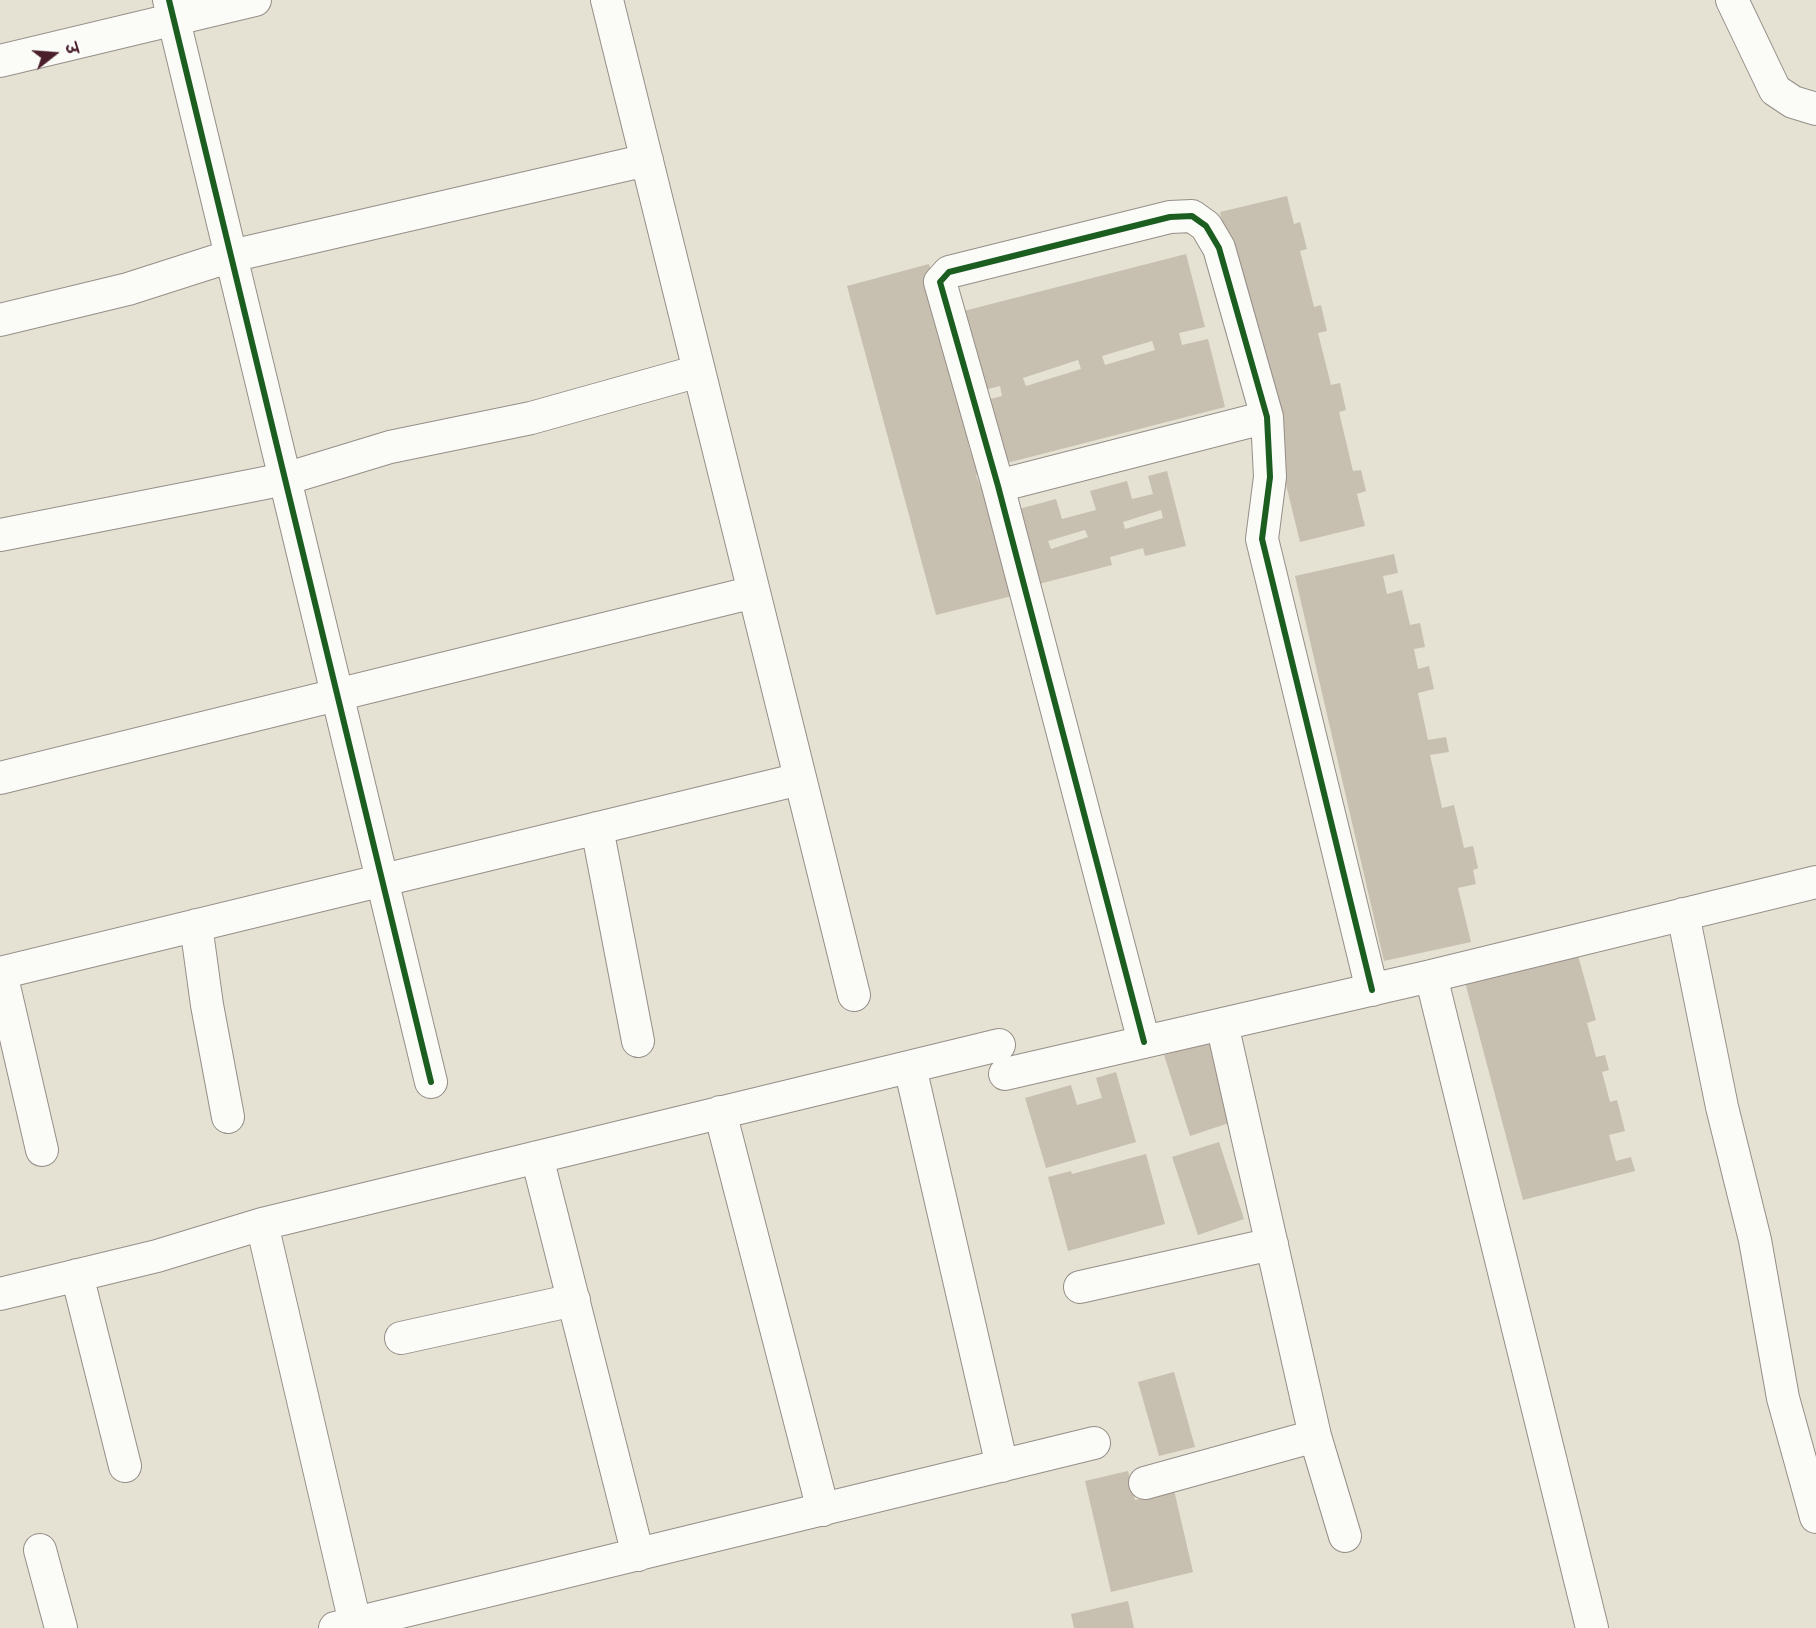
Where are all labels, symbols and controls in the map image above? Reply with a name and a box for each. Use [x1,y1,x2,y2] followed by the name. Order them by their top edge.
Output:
[24,24,84,84] north arrow
[60,41,82,57] text: उ

